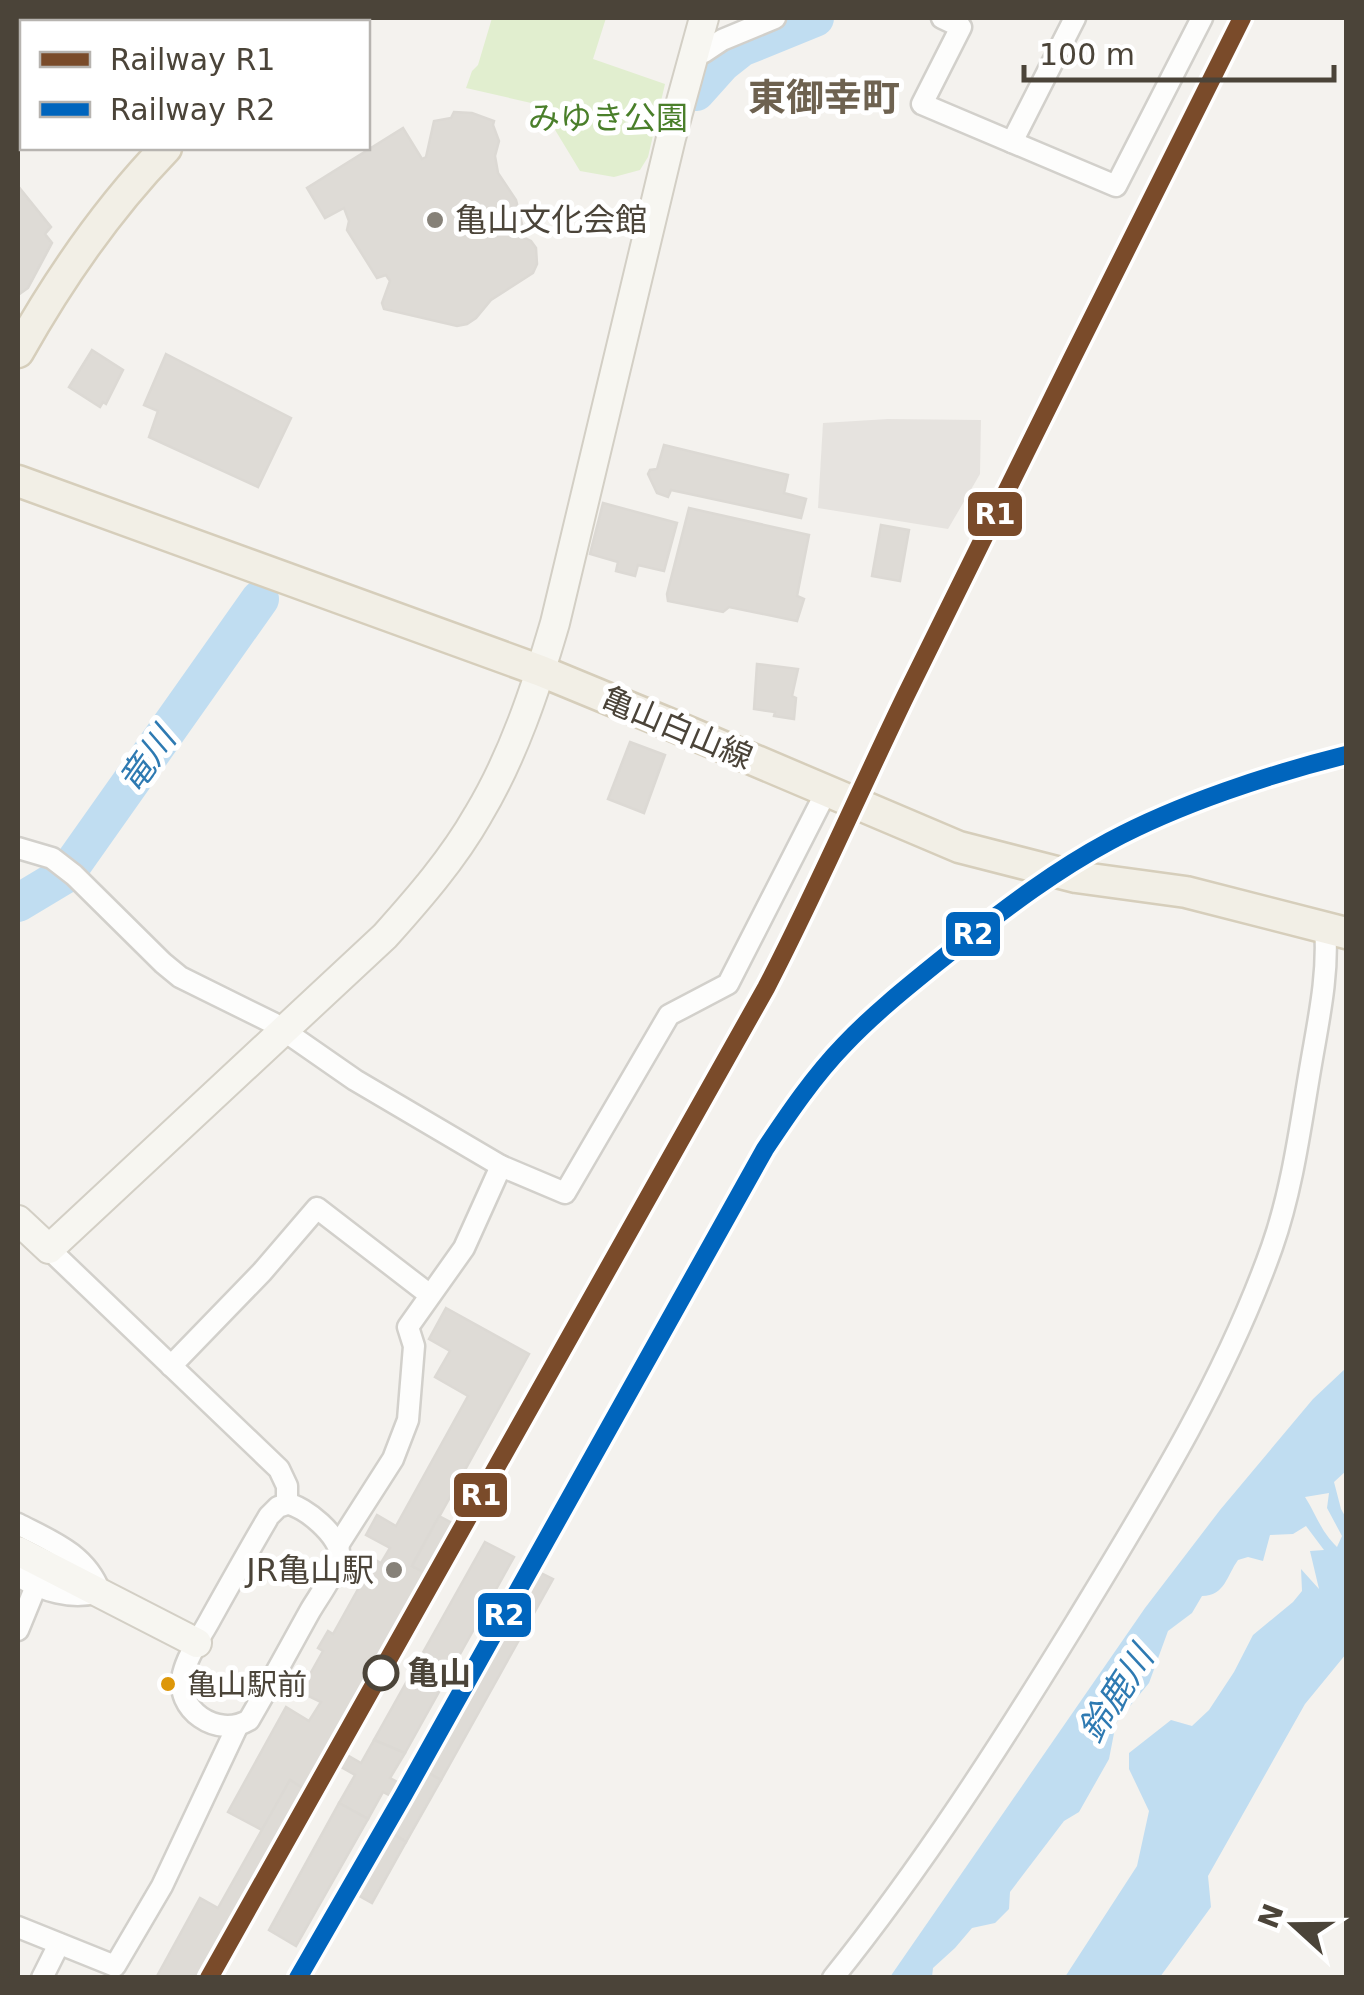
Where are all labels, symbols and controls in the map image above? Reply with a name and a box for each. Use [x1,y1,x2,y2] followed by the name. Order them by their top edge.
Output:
[20,20,370,150] legend
[1024,20,1334,82] scale bar
[1039,37,1135,72] text: 100 m
[110,42,275,77] text: Railway R1
[748,76,900,120] district label: 東御幸町
[110,92,275,127] text: Railway R2
[528,99,688,137] park label: みゆき公園
[455,201,647,239] place label: 亀山文化会館
[424,209,446,231] marker: 亀山文化会館
[966,490,1024,538] line badge: R1
[974,498,1016,531] text: R1
[596,679,758,777] street label: 亀山白山線
[111,717,186,800] water label: 竜川
[944,910,1002,958] line badge: R2
[952,918,994,951] text: R2
[452,1471,509,1519] line badge: R1
[460,1479,502,1512] text: R1
[244,1551,374,1589] place label: JR亀山駅
[383,1559,405,1581] marker: JR亀山駅
[476,1591,533,1639] line badge: R2
[483,1599,525,1632] text: R2
[1071,1636,1164,1749] water label: 鈴鹿川
[407,1654,471,1692] place label: 亀山
[364,1656,398,1690] marker: 亀山
[187,1667,307,1702] place label: 亀山駅前
[158,1674,178,1694] marker: 亀山駅前
[1244,1875,1344,1975] north arrow
[1252,1899,1291,1933] text: N

